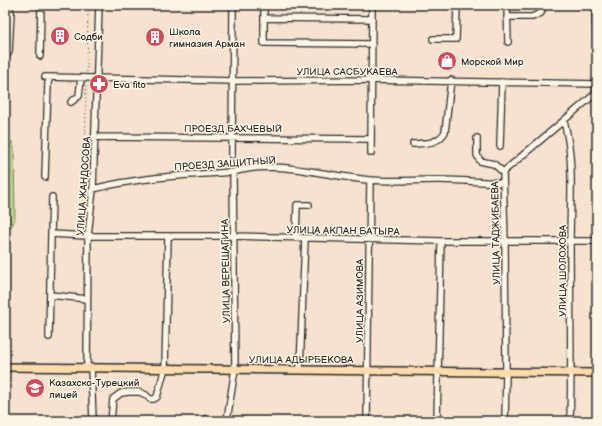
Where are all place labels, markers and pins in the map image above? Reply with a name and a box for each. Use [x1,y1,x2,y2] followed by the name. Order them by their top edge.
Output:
[49,25,71,47] building icon: Содби
[144,26,166,48] building icon: Школа гимназия Арман
[169,26,245,50] place label: Школа гимназия Арман
[74,31,103,43] place label: Содби
[436,50,458,72] shop icon: Морской Мир
[461,56,524,68] place label: Морской Мир
[88,73,110,95] pharmacy icon: Eva fito
[113,79,146,91] place label: Eva fito
[24,377,46,399] school or university icon: Казахско-Турецкий лицей
[49,377,140,401] place label: Казахско-Турецкий лицей

